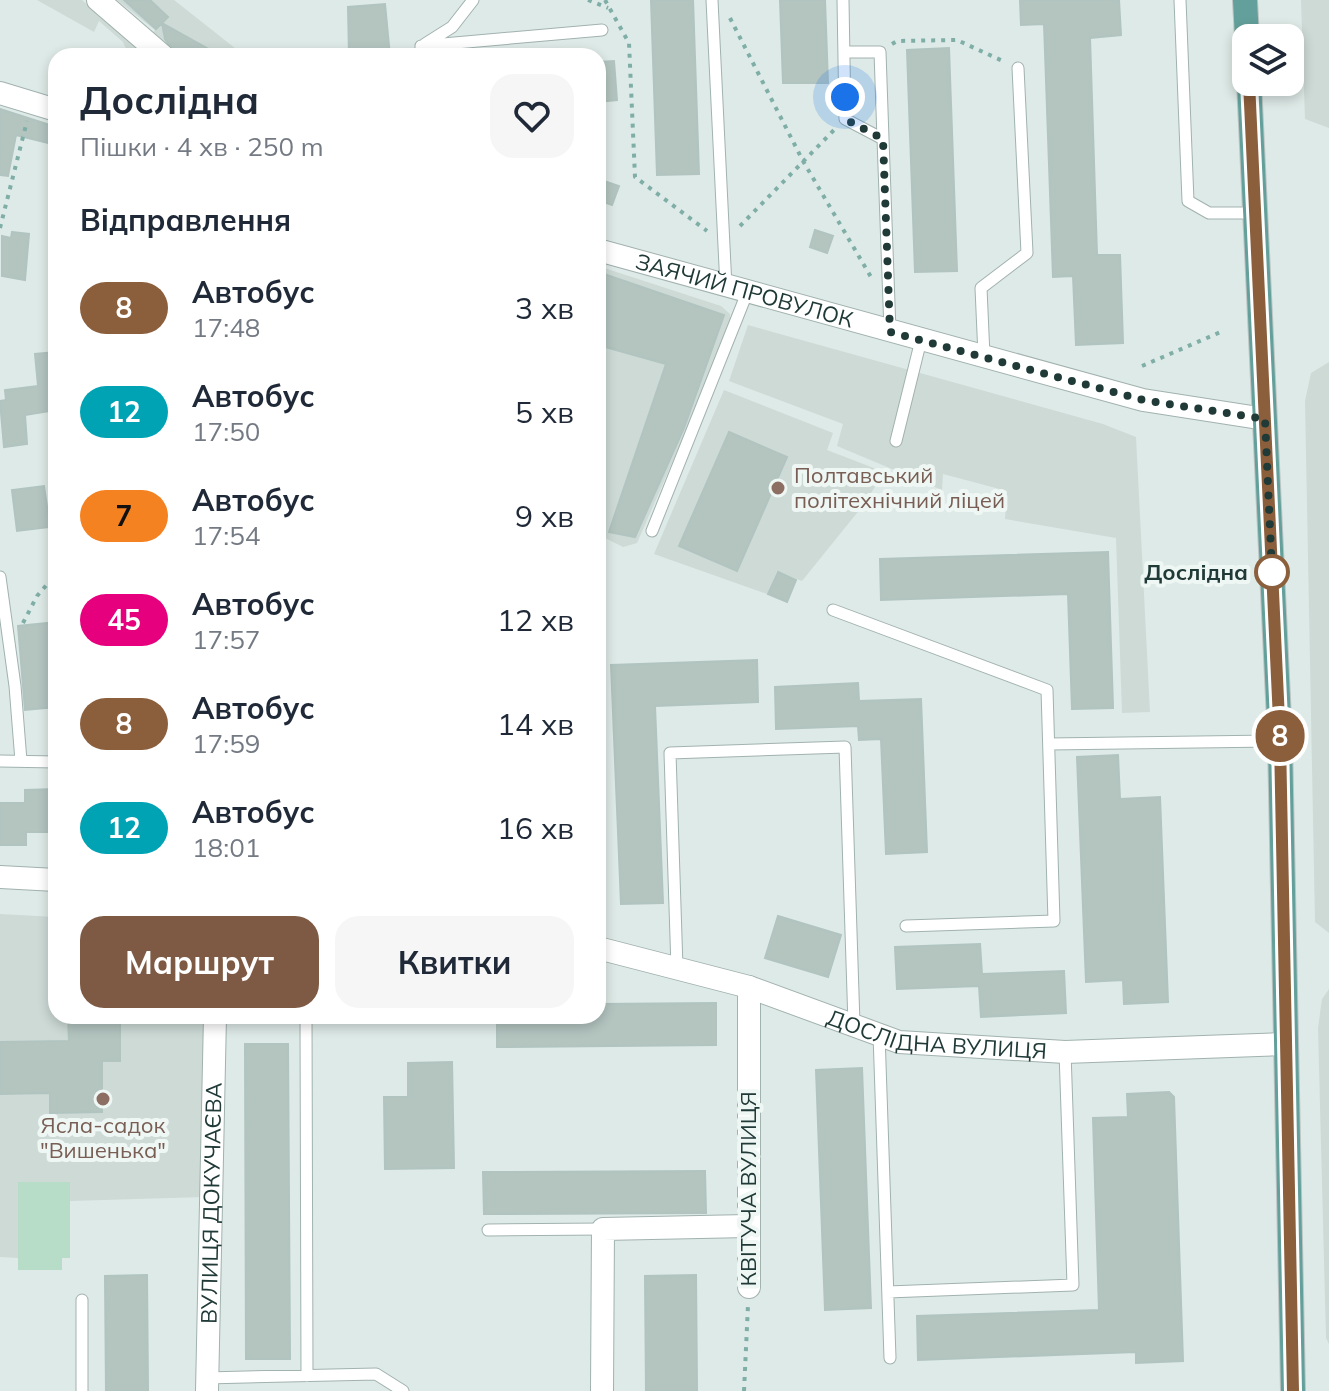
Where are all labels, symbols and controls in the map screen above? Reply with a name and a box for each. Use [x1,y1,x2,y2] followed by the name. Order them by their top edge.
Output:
[1232,24,1304,96] map controls
[1232,24,1304,96] button: layers
[490,74,574,158] button: heart
[80,76,259,124] text: Дослідна
[825,77,865,117] your location
[80,130,324,163] text: Пішки · 4 хв · 250 m
[80,201,291,239] text: Відправлення
[633,247,857,334] street label: ЗАЯЧИЙ ПРОВУЛОК
[192,273,315,311] text: Автобус
[515,289,574,327] text: 3 хв
[116,290,132,325] text: 8
[192,311,260,344] text: 17:48
[192,377,315,415] text: Автобус
[515,393,574,431] text: 5 хв
[107,394,141,429] text: 12
[192,415,260,448] text: 17:50
[794,461,1005,514] place label: Полтавський політехнічний ліцей
[769,479,787,497] marker: Полтавський політехнічний ліцей
[192,481,315,519] text: Автобус
[515,497,574,535] text: 9 хв
[116,498,132,533] text: 7
[192,519,260,552] text: 17:54
[1255,555,1289,589] marker: Дослідна
[1144,558,1248,586] place label: Дослідна
[192,585,315,623] text: Автобус
[497,601,574,639] text: 12 хв
[107,602,141,637] text: 45
[192,623,260,656] text: 17:57
[192,689,315,727] text: Автобус
[497,705,574,743] text: 14 хв
[116,706,132,741] text: 8
[1254,710,1306,762] line badge: 8
[1272,718,1288,753] text: 8
[192,727,260,760] text: 17:59
[192,793,315,831] text: Автобус
[497,809,574,847] text: 16 хв
[107,810,141,845] text: 12
[192,831,260,864] text: 18:01
[80,916,319,1008] button: Маршрут
[335,916,574,1008] button: Квитки
[823,1003,1048,1065] street label: ДОСЛІДНА ВУЛИЦЯ
[194,1082,228,1324] street label: ВУЛИЦЯ ДОКУЧАЄВА
[94,1090,112,1108] marker: Ясла-садок "Вишенька"
[734,1091,762,1287] street label: КВІТУЧА ВУЛИЦЯ
[40,1111,166,1164] place label: Ясла-садок "Вишенька"

